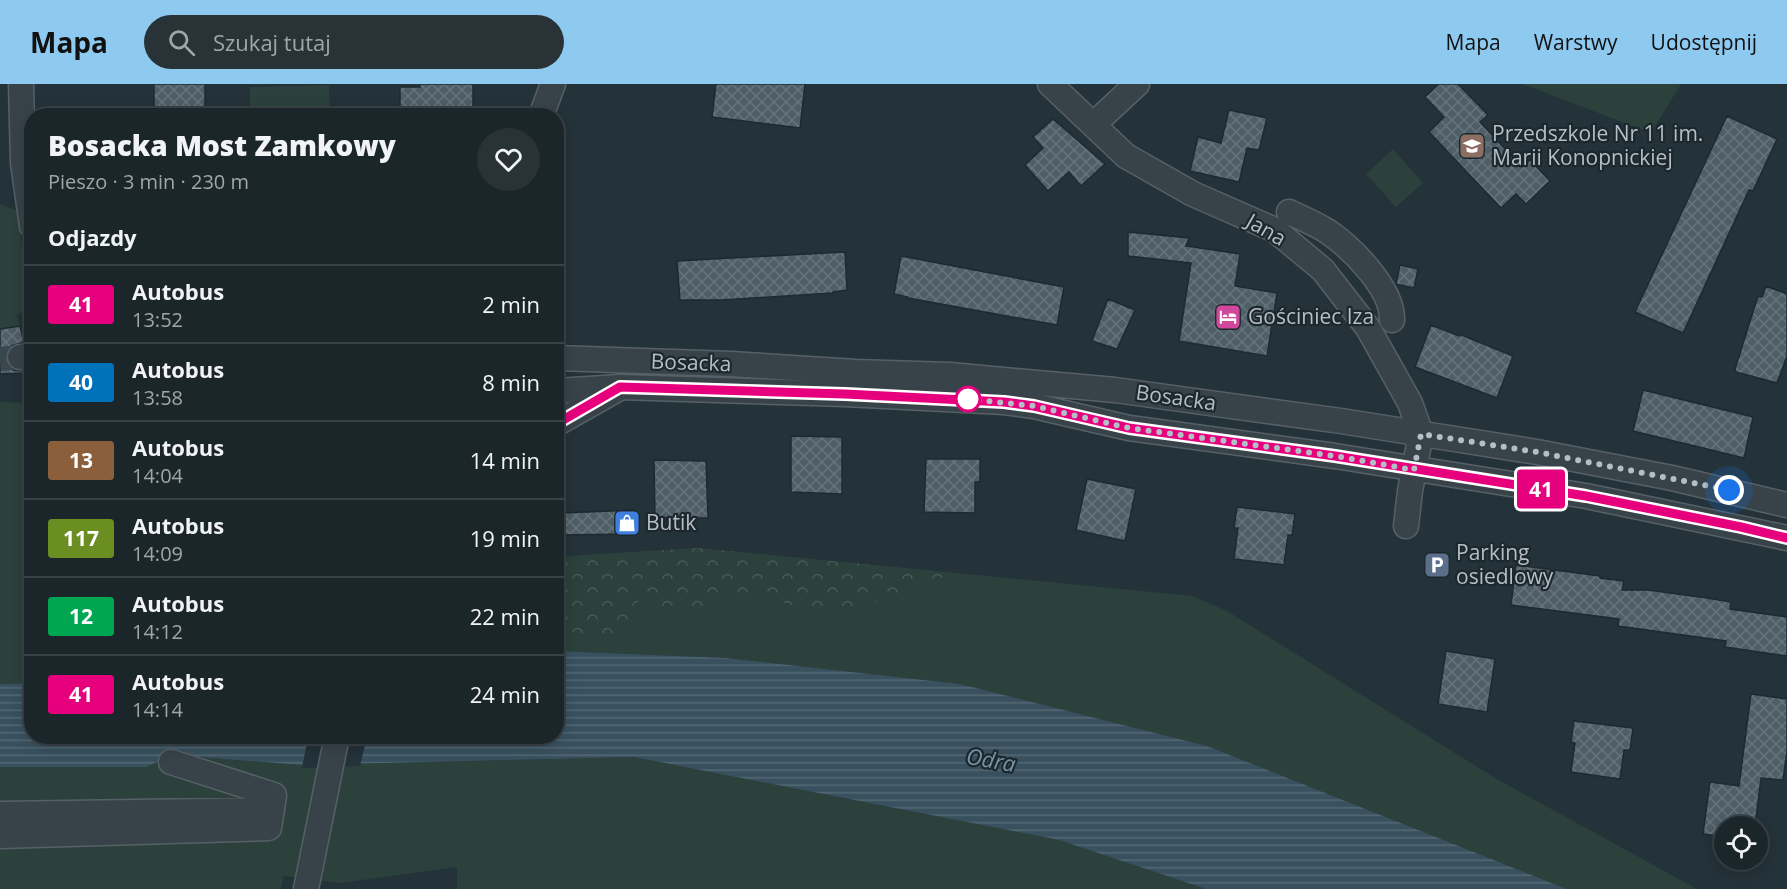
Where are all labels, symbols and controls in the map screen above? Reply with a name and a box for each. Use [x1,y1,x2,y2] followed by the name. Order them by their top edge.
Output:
[144,15,564,69] search box
[30,23,108,61] text: Mapa
[165,26,198,59] icon: search
[213,27,331,57] text: Szukaj tutaj
[1446,28,1501,56] text: Mapa
[1534,28,1618,56] text: Warstwy
[1651,28,1757,56] text: Udostępnij
[1492,119,1703,171] place label: Przedszkole Nr 11 im. Marii Konopnickiej
[48,126,396,164] text: Bosacka Most Zamkowy
[477,128,540,191] button: heart
[1457,131,1487,161] school or university icon: Przedszkole Nr 11 im. Marii Konopnickiej
[48,168,249,195] text: Pieszo · 3 min · 230 m
[1240,206,1292,252] street label: Jana
[48,222,137,252] text: Odjazdy
[132,276,224,306] text: Autobus
[482,289,540,319] text: 2 min
[69,290,93,318] text: 41
[1213,302,1243,332] hotel icon: Gościniec Iza
[1248,302,1374,330] place label: Gościniec Iza
[132,306,183,333] text: 13:52
[650,347,732,377] street label: Bosacka
[132,354,224,384] text: Autobus
[482,367,540,397] text: 8 min
[69,368,93,396] text: 40
[1134,378,1218,416] street label: Bosacka
[132,384,183,411] text: 13:58
[955,386,981,412] unlabelled marker
[132,432,224,462] text: Autobus
[470,445,540,475] text: 14 min
[69,446,93,474] text: 13
[132,462,183,489] text: 14:04
[1514,470,1568,508] line badge: 41
[1529,475,1553,503] text: 41
[1714,475,1744,505] your location
[612,508,642,538] shop icon: Butik
[646,508,696,536] place label: Butik
[132,510,224,540] text: Autobus
[470,523,540,553] text: 19 min
[63,524,99,552] text: 117
[1456,538,1554,590] place label: Parking osiedlowy
[132,540,183,567] text: 14:09
[1422,550,1452,580] parking icon: Parking osiedlowy
[132,588,224,618] text: Autobus
[470,601,540,631] text: 22 min
[69,602,93,630] text: 12
[132,618,183,645] text: 14:12
[132,666,224,696] text: Autobus
[470,679,540,709] text: 24 min
[69,680,93,708] text: 41
[132,696,183,723] text: 14:14
[964,740,1018,778] water label: Odra
[1714,816,1768,870] map controls
[1714,816,1768,870] button: locate

